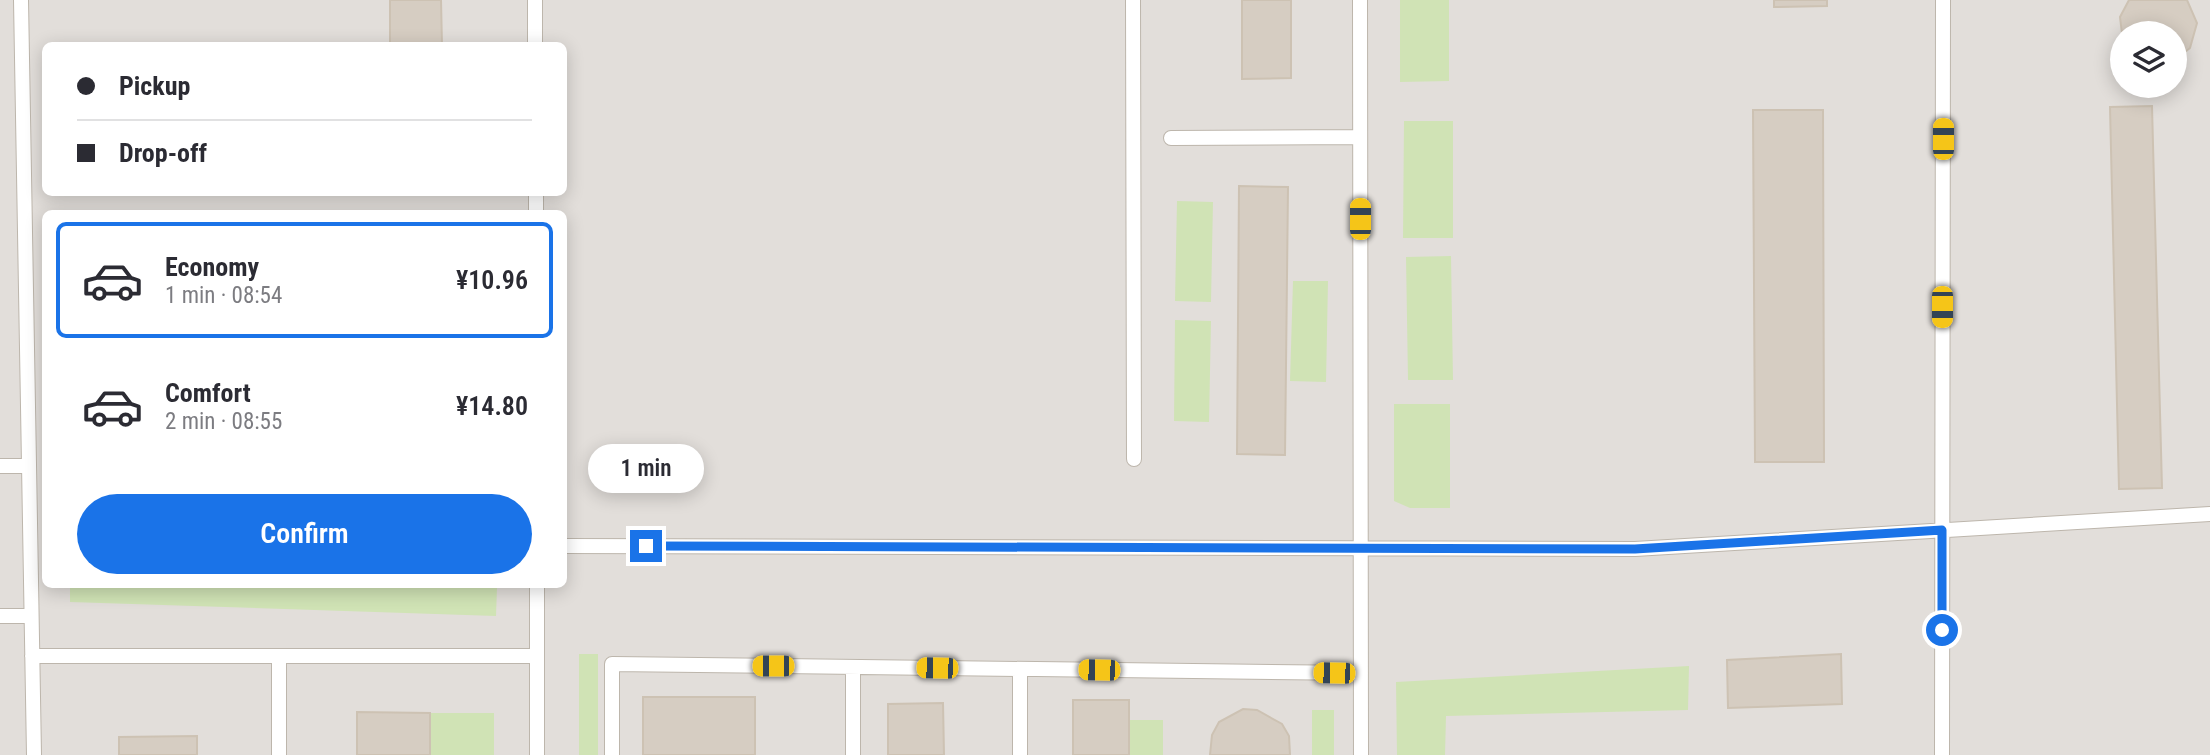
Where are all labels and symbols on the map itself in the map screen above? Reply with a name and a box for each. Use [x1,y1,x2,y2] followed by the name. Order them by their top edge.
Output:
[1933,118,1954,160] car
[1350,198,1371,240] car
[1932,286,1953,328] car
[588,444,704,494] callout: 1 min
[630,530,662,562] route end
[1926,614,1958,646] route start
[753,656,795,677] car
[916,657,959,679] car
[1078,659,1121,681] car
[1313,662,1356,684] car

